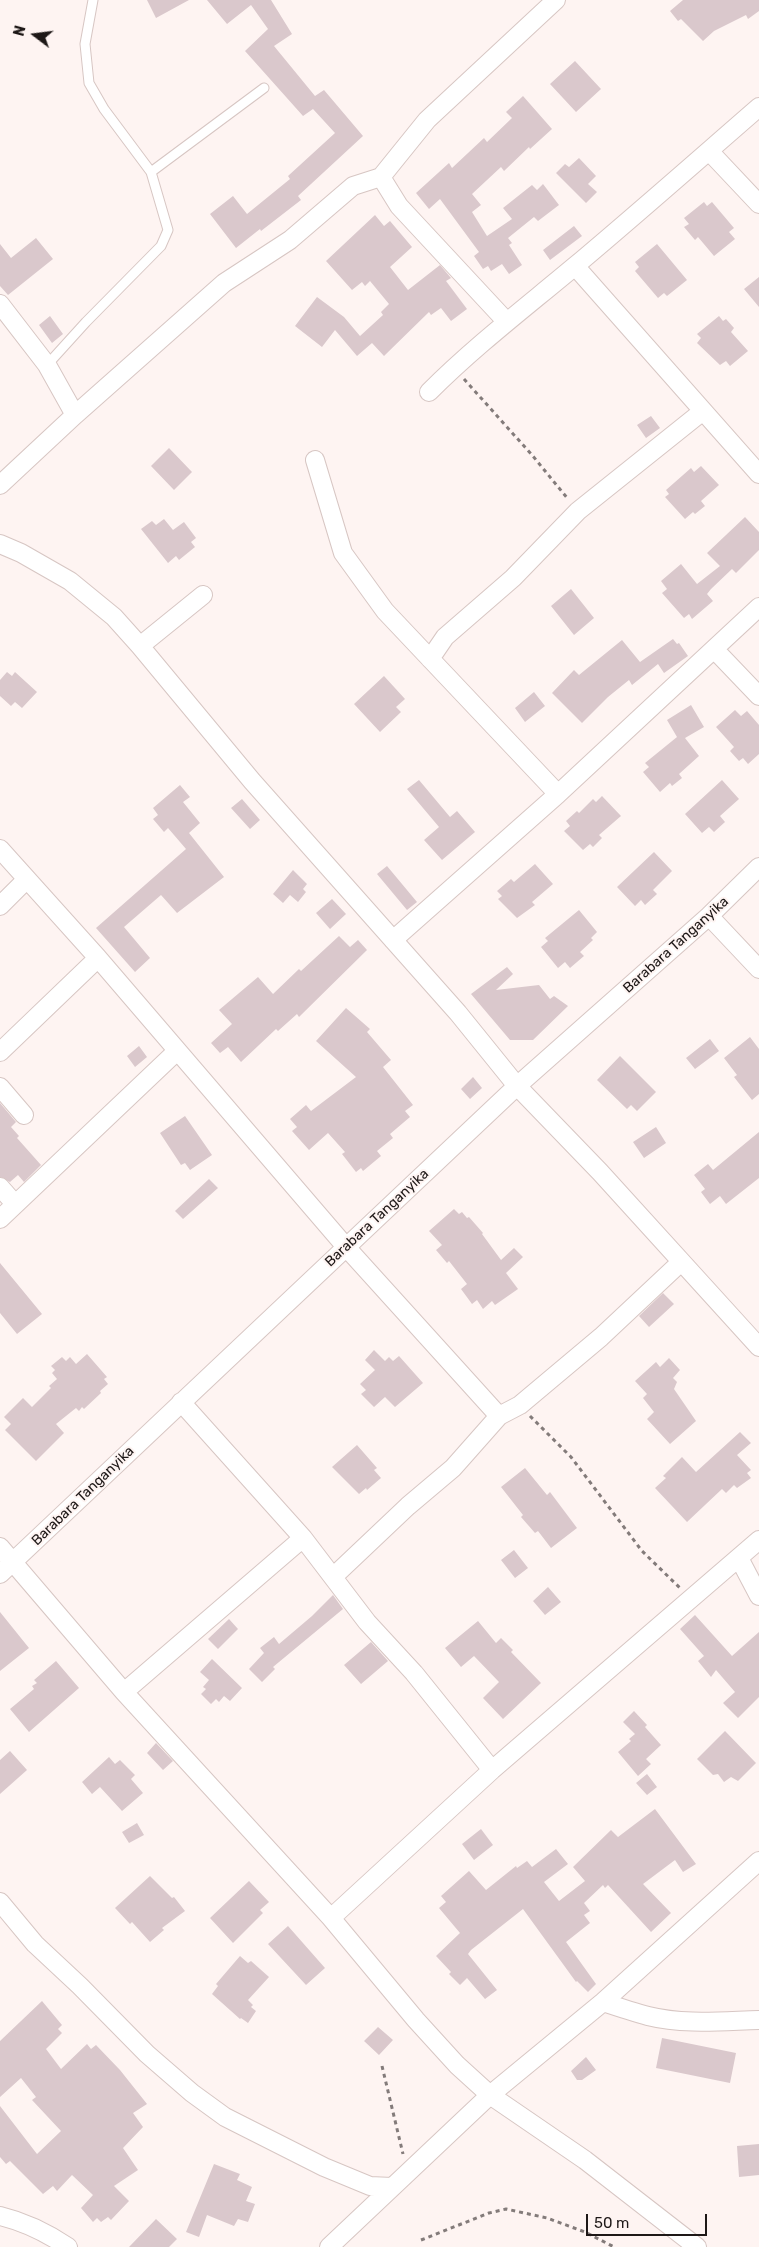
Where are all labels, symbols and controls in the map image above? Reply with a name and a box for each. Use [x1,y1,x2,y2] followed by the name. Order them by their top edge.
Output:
[10,10,60,60] north arrow
[11,24,30,38] text: N
[620,893,732,997] street label: Barabara Tanganyika
[322,1166,432,1270] street label: Barabara Tanganyika
[28,1443,138,1549] street label: Barabara Tanganyika
[589,2204,710,2236] scale bar
[594,2214,629,2232] text: 50 m

